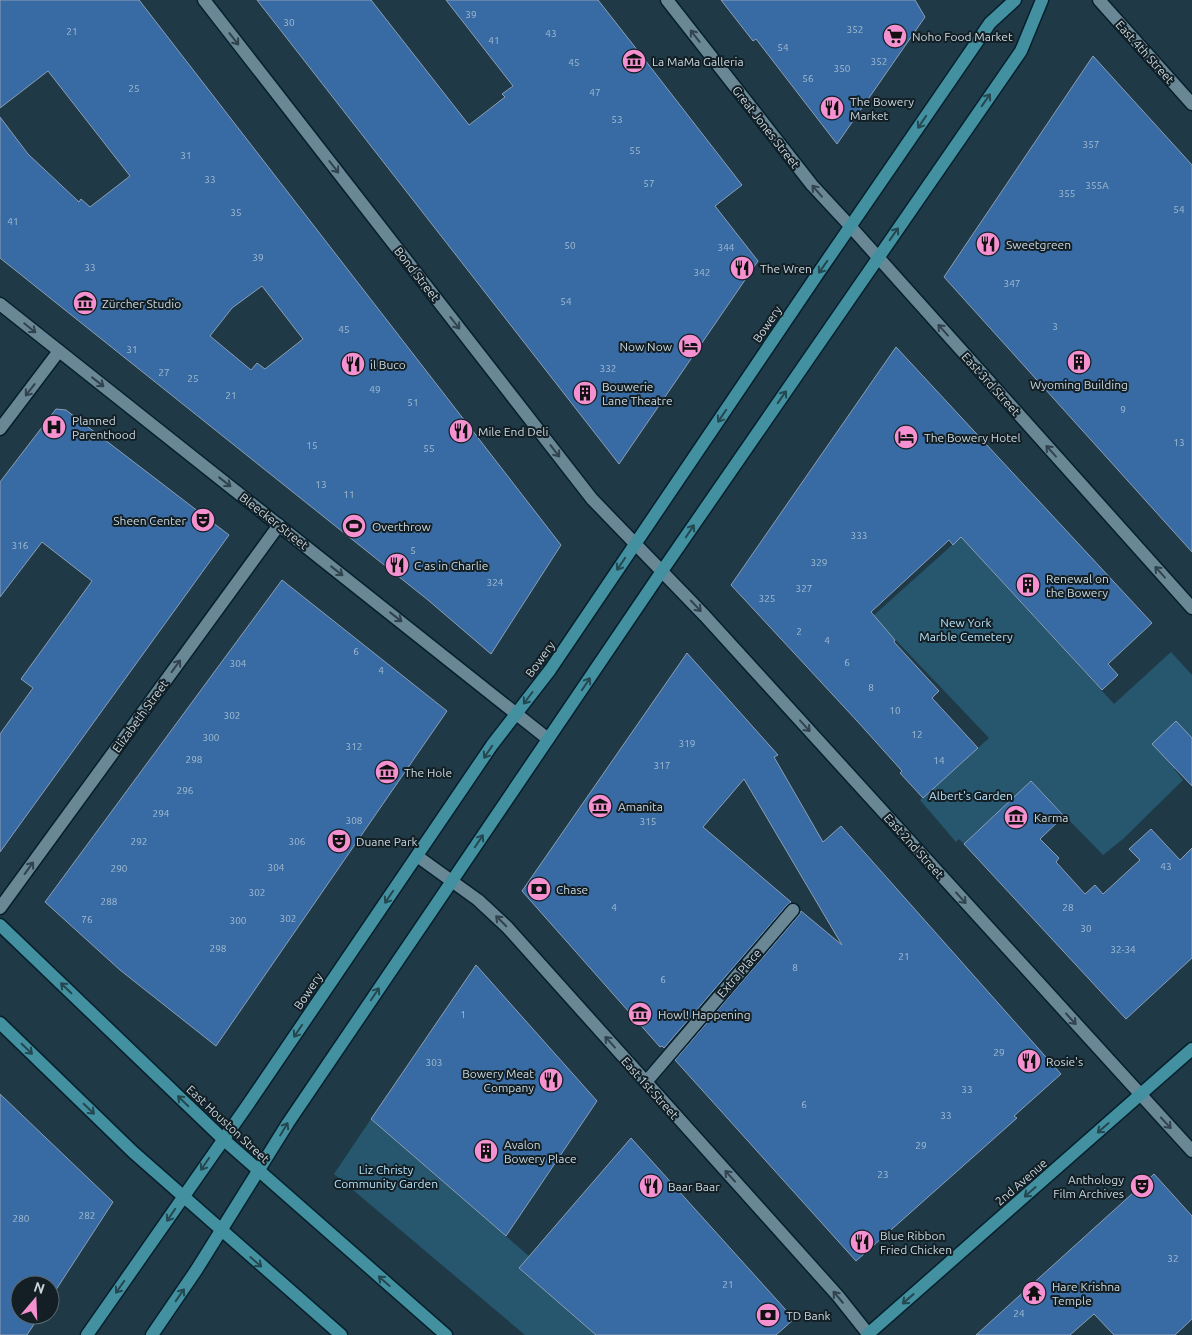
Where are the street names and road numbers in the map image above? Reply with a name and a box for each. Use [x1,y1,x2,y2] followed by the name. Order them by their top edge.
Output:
[1113,18,1177,86] street label: East 4th Street
[730,83,802,171] street label: Great Jones Street
[392,244,442,304] street label: Bond Street
[750,303,784,345] street label: Bowery
[959,350,1023,418] street label: East 3rd Street
[237,490,311,552] street label: Bleecker Street
[523,638,557,679] street label: Bowery
[109,677,171,755] street label: Elizabeth Street
[882,811,947,881] street label: East 2nd Street
[714,946,764,1000] street label: Extra Place
[291,970,325,1012] street label: Bowery
[619,1054,681,1122] street label: East 1st Street
[184,1082,272,1166] street label: East Houston Street
[993,1156,1049,1208] street label: 2nd Avenue

